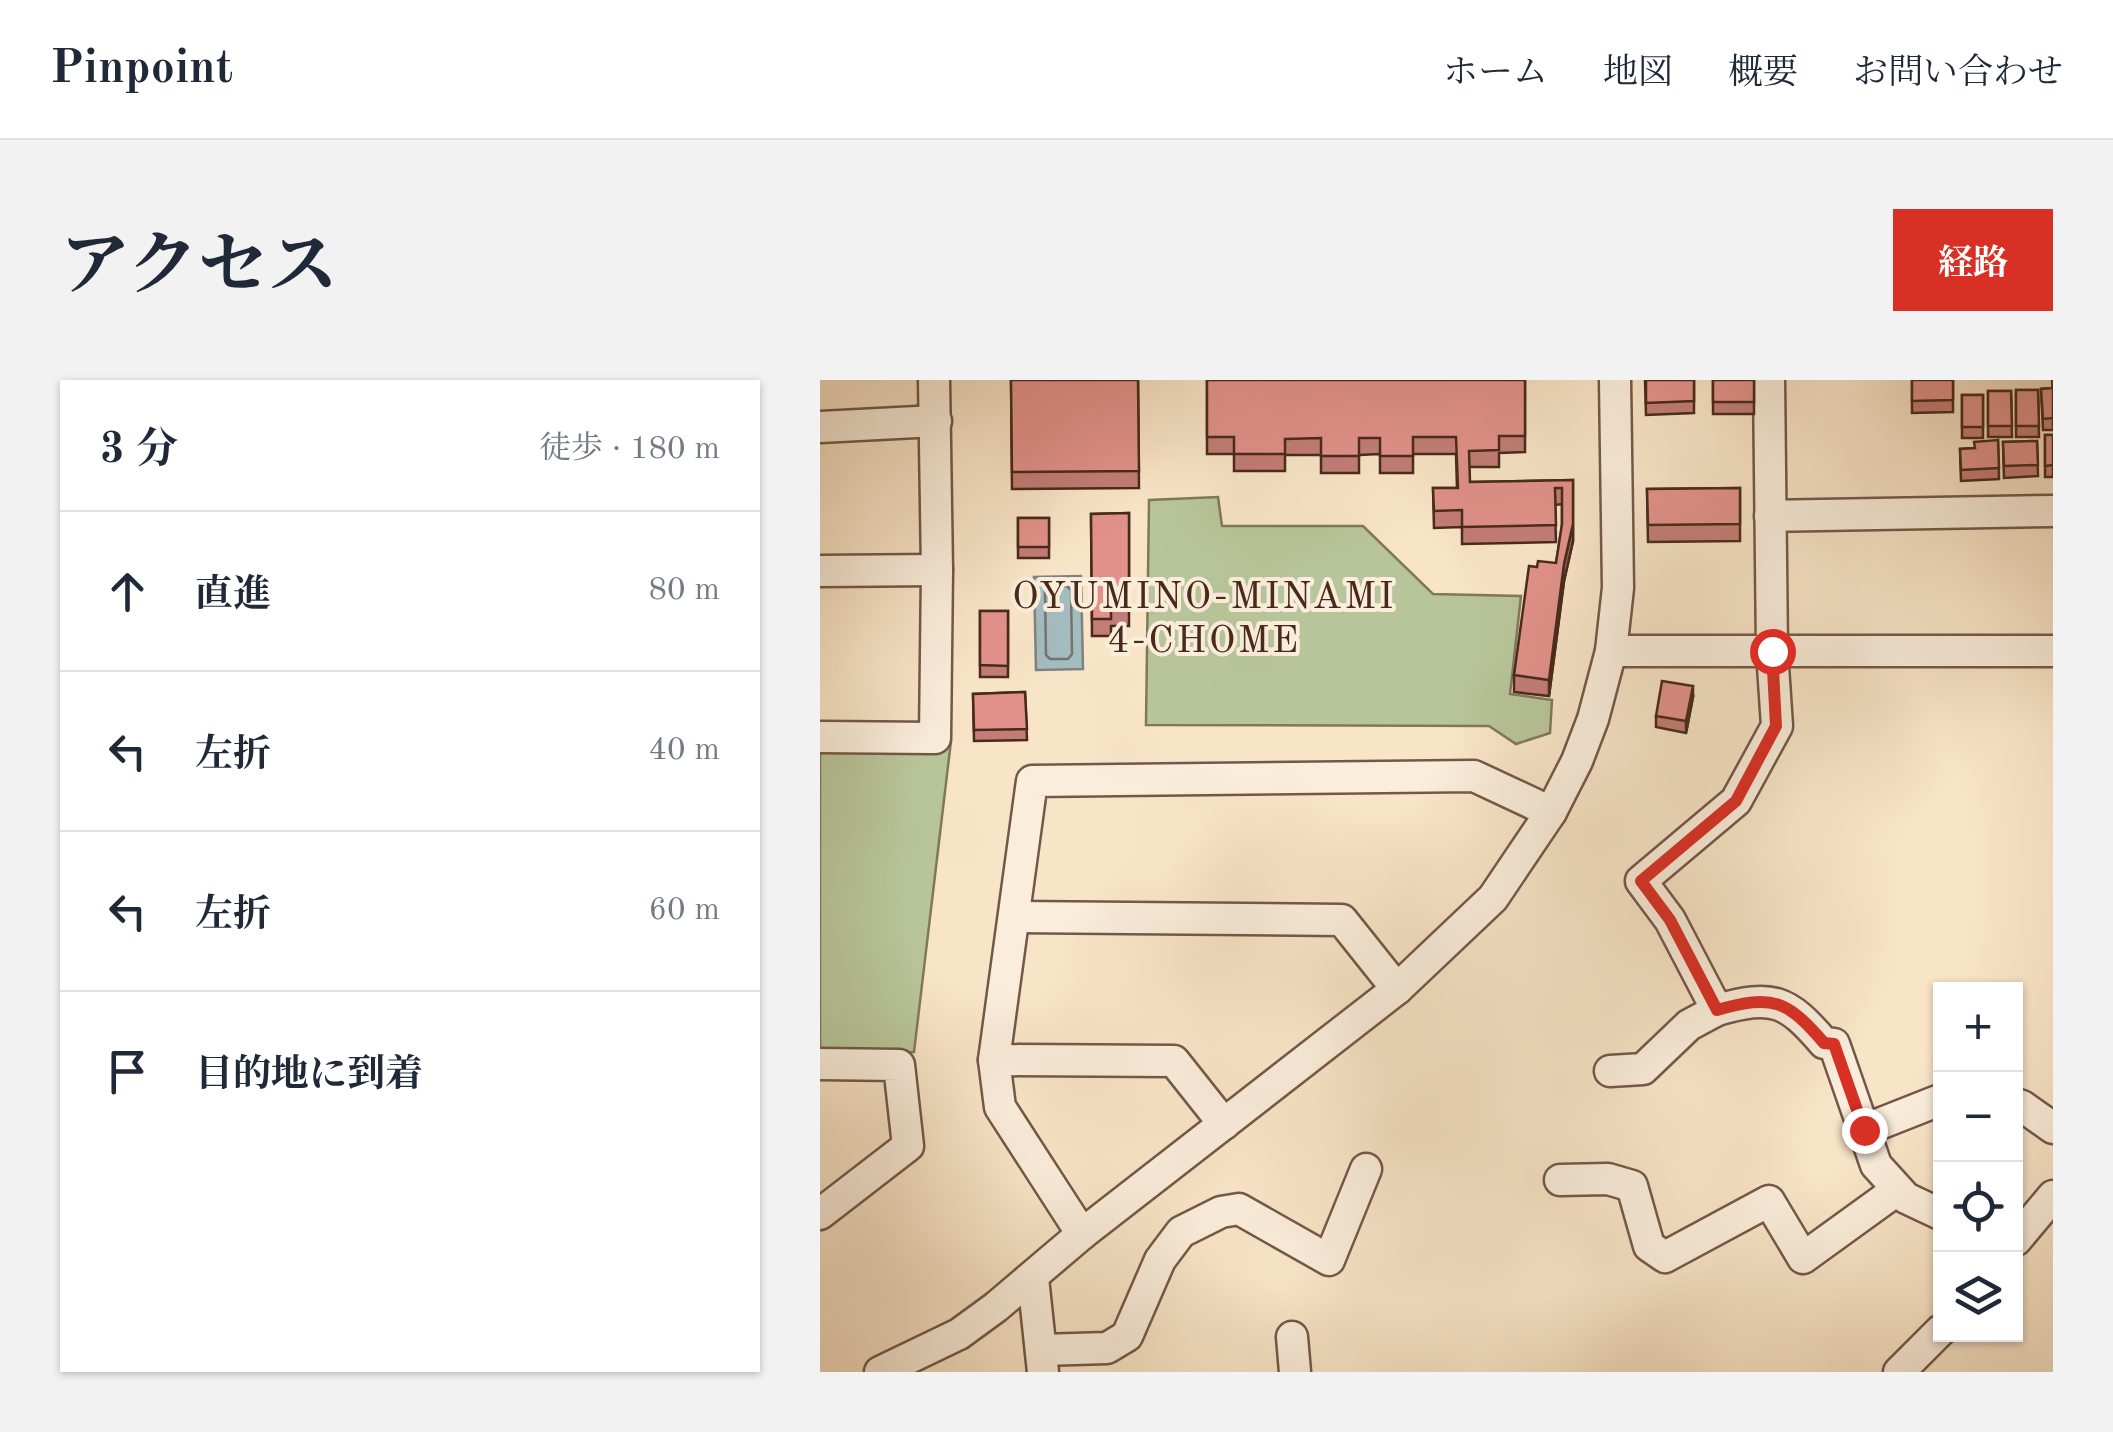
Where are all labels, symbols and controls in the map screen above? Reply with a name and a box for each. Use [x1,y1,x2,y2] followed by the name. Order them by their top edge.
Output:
[50,45,233,93] text: Pinpoint
[1443,56,1548,91] text: ホーム
[1603,56,1673,91] text: 地図
[1728,56,1798,91] text: 概要
[1853,56,2063,91] text: お問い合わせ
[1893,209,2053,311] button: 経路
[60,235,338,305] text: アクセス
[100,430,178,472] text: 3 分
[539,434,720,466] text: 徒歩 · 180 m
[100,564,155,619] icon: ahead
[649,575,720,607] text: 80 m
[195,577,271,615] text: 直進
[1012,579,1396,661] district label: OYUMINO-MINAMI 4-CHOME
[1750,629,1796,675] route start
[100,724,155,779] icon: left
[649,735,720,767] text: 40 m
[195,737,271,775] text: 左折
[100,884,155,939] icon: left
[649,895,720,927] text: 60 m
[195,897,271,935] text: 左折
[1933,982,2023,1342] map controls
[1933,982,2023,1072] button: +
[100,1044,155,1099] icon: arrive
[195,1057,423,1095] text: 目的地に到着
[1933,1072,2023,1162] button: −
[1842,1108,1888,1154] route end
[1933,1162,2023,1252] button: locate
[1933,1252,2023,1342] button: layers

